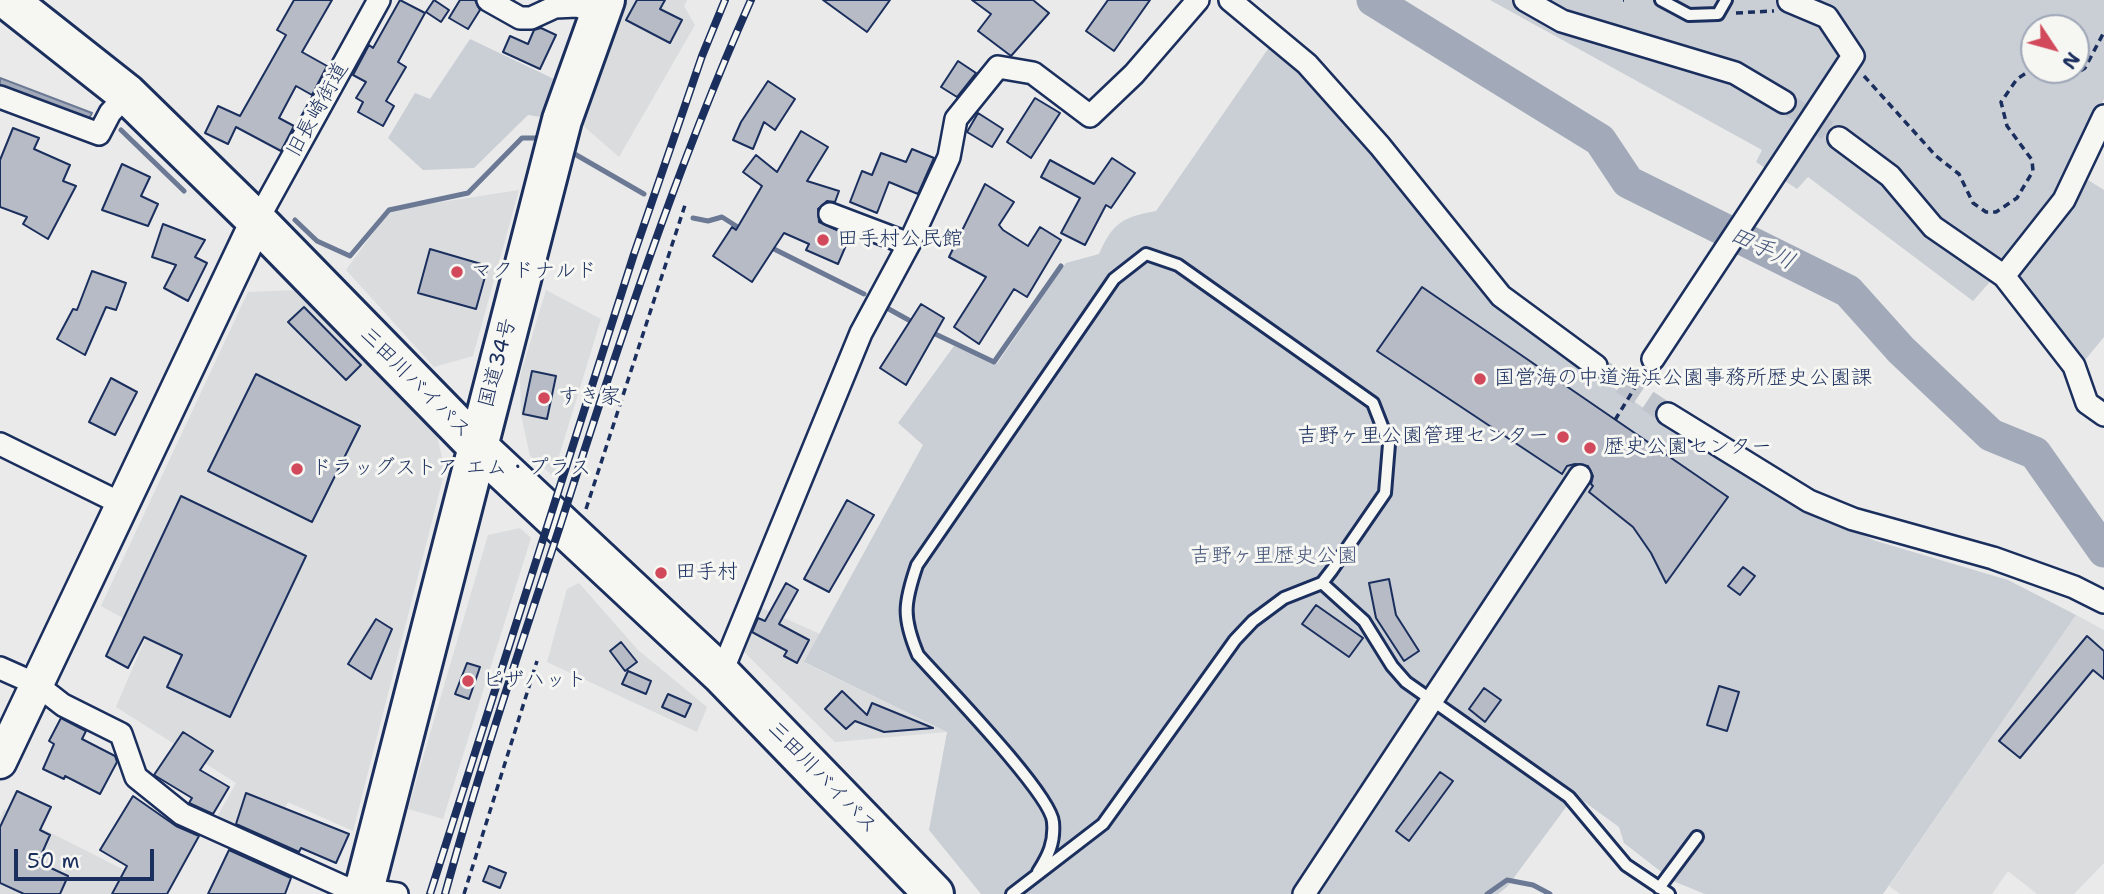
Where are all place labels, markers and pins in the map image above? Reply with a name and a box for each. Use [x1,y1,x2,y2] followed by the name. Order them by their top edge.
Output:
[837,227,963,253] place label: 田手村公民館
[815,232,831,248] marker: 田手村公民館
[471,259,597,285] place label: マクドナルド
[449,264,465,280] marker: マクドナルド
[1494,366,1872,392] place label: 国営海の中道海浜公園事務所歴史公園課
[1472,371,1488,387] marker: 国営海の中道海浜公園事務所歴史公園課
[558,385,621,411] place label: すき家
[536,390,552,406] marker: すき家
[1297,424,1549,450] place label: 吉野ヶ里公園管理センター
[1555,429,1571,445] marker: 吉野ヶ里公園管理センター
[1604,435,1772,461] place label: 歴史公園センター
[1582,440,1598,456] marker: 歴史公園センター
[311,456,591,482] place label: ドラッグストア エム・プラス
[289,461,305,477] marker: ドラッグストア エム・プラス
[675,560,738,586] place label: 田手村
[653,565,669,581] marker: 田手村
[482,668,587,694] place label: ピザハット
[460,673,476,689] marker: ピザハット

